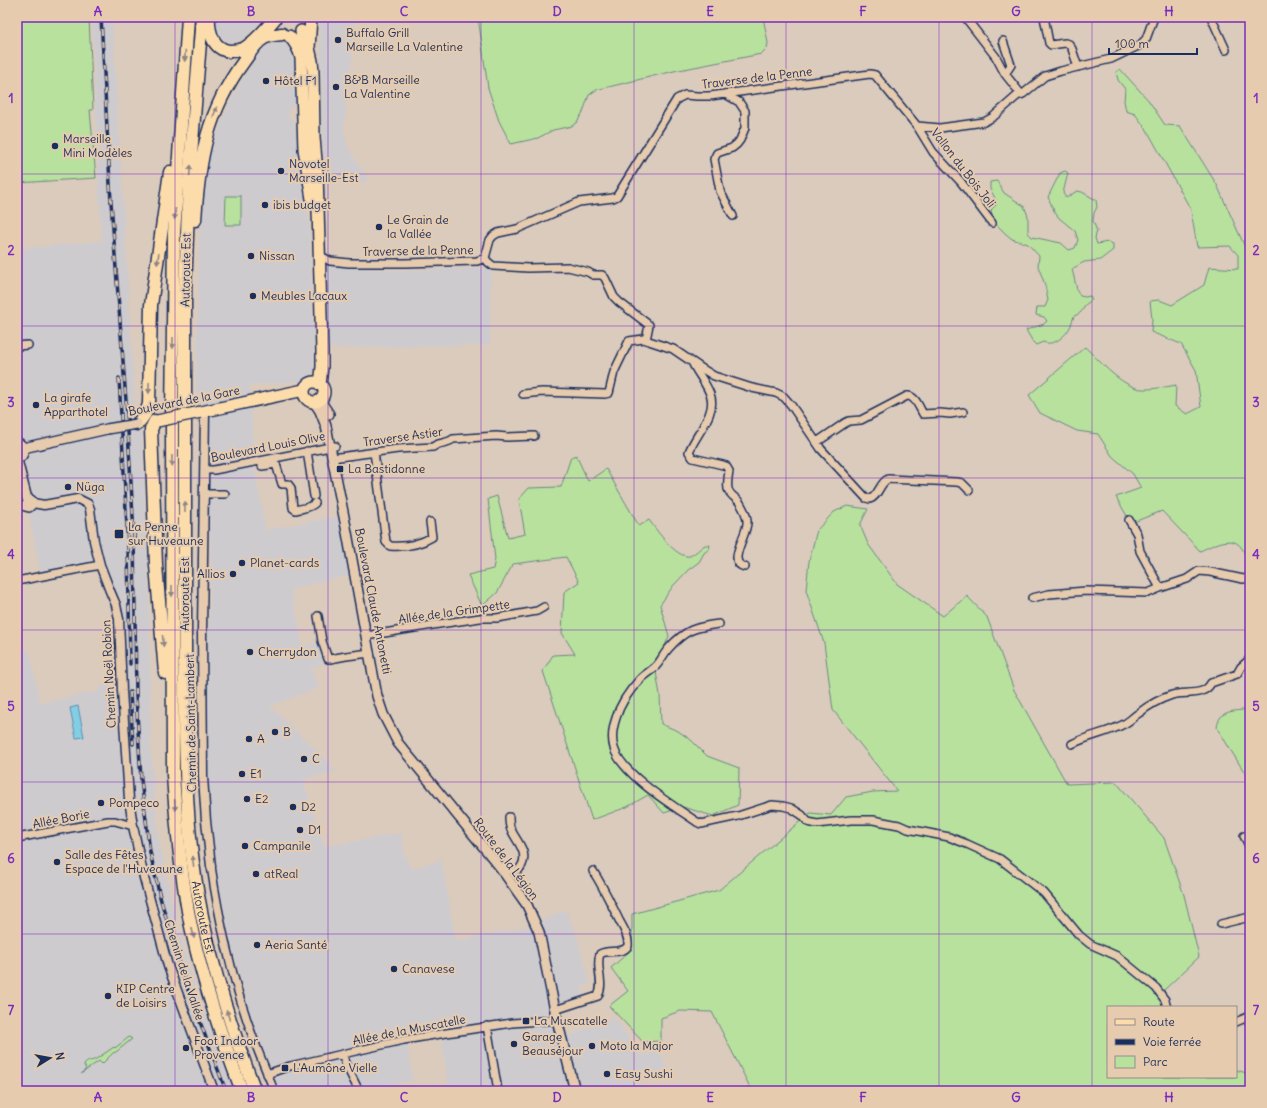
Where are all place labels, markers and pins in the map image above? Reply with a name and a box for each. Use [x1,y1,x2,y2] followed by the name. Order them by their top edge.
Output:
[346,25,463,54] place label: Buffalo Grill Marseille La Valentine
[333,35,343,45] marker: Buffalo Grill Marseille La Valentine
[344,72,420,101] place label: B&B Marseille La Valentine
[274,73,317,88] place label: Hôtel F1
[261,76,271,86] marker: Hôtel F1
[331,82,341,92] marker: B&B Marseille La Valentine
[63,131,132,160] place label: Marseille Mini Modèles
[50,141,60,151] marker: Marseille Mini Modèles
[289,156,359,185] place label: Novotel Marseille-Est
[276,166,286,176] marker: Novotel Marseille-Est
[273,197,331,212] place label: ibis budget
[260,200,270,210] marker: ibis budget
[387,212,449,241] place label: Le Grain de la Vallée
[374,222,384,232] marker: Le Grain de la Vallée
[259,248,295,263] place label: Nissan
[246,251,256,261] marker: Nissan
[261,288,347,303] place label: Meubles Lacaux
[248,291,258,301] marker: Meubles Lacaux
[44,390,108,419] place label: La girafe Apparthotel
[31,400,41,410] marker: La girafe Apparthotel
[348,461,425,476] place label: La Bastidonne
[335,464,345,474] marker: La Bastidonne
[76,479,105,494] place label: Nüga
[63,482,73,492] marker: Nüga
[128,519,203,548] place label: La Penne sur Huveaune
[113,528,125,540] marker: La Penne sur Huveaune
[250,555,319,570] place label: Planet-cards
[237,558,247,568] marker: Planet-cards
[197,566,225,581] place label: Allios
[228,569,238,579] marker: Allios
[258,644,317,659] place label: Cherrydon
[245,647,255,657] marker: Cherrydon
[283,724,291,739] place label: B
[270,727,280,737] marker: B
[257,731,265,746] place label: A
[244,734,254,744] marker: A
[312,751,320,766] place label: C
[299,754,309,764] marker: C
[250,766,262,781] place label: E1
[237,769,247,779] marker: E1
[255,791,269,806] place label: E2
[242,794,252,804] marker: E2
[109,795,160,810] place label: Pompeco
[96,798,106,808] marker: Pompeco
[301,799,317,814] place label: D2
[288,802,298,812] marker: D2
[308,822,321,837] place label: D1
[295,825,305,835] marker: D1
[253,838,311,853] place label: Campanile
[240,841,250,851] marker: Campanile
[65,847,183,876] place label: Salle des Fêtes Espace de l'Huveaune
[52,857,62,867] marker: Salle des Fêtes Espace de l'Huveaune
[264,866,298,881] place label: atReal
[251,869,261,879] marker: atReal
[265,937,327,952] place label: Aeria Santé
[252,940,262,950] marker: Aeria Santé
[402,961,455,976] place label: Canavese
[389,964,399,974] marker: Canavese
[116,981,175,1010] place label: KIP Centre de Loisirs
[103,991,113,1001] marker: KIP Centre de Loisirs
[534,1013,607,1028] place label: La Muscatelle
[521,1016,531,1026] marker: La Muscatelle
[522,1029,583,1058] place label: Garage Beauséjour
[194,1033,258,1062] place label: Foot Indoor Provence
[600,1038,673,1053] place label: Moto la Major
[509,1039,519,1049] marker: Garage Beauséjour
[587,1041,597,1051] marker: Moto la Major
[181,1043,191,1053] marker: Foot Indoor Provence
[293,1060,377,1075] place label: L'Aumône Vielle
[280,1063,290,1073] marker: L'Aumône Vielle
[615,1066,673,1081] place label: Easy Sushi
[602,1069,612,1079] marker: Easy Sushi

